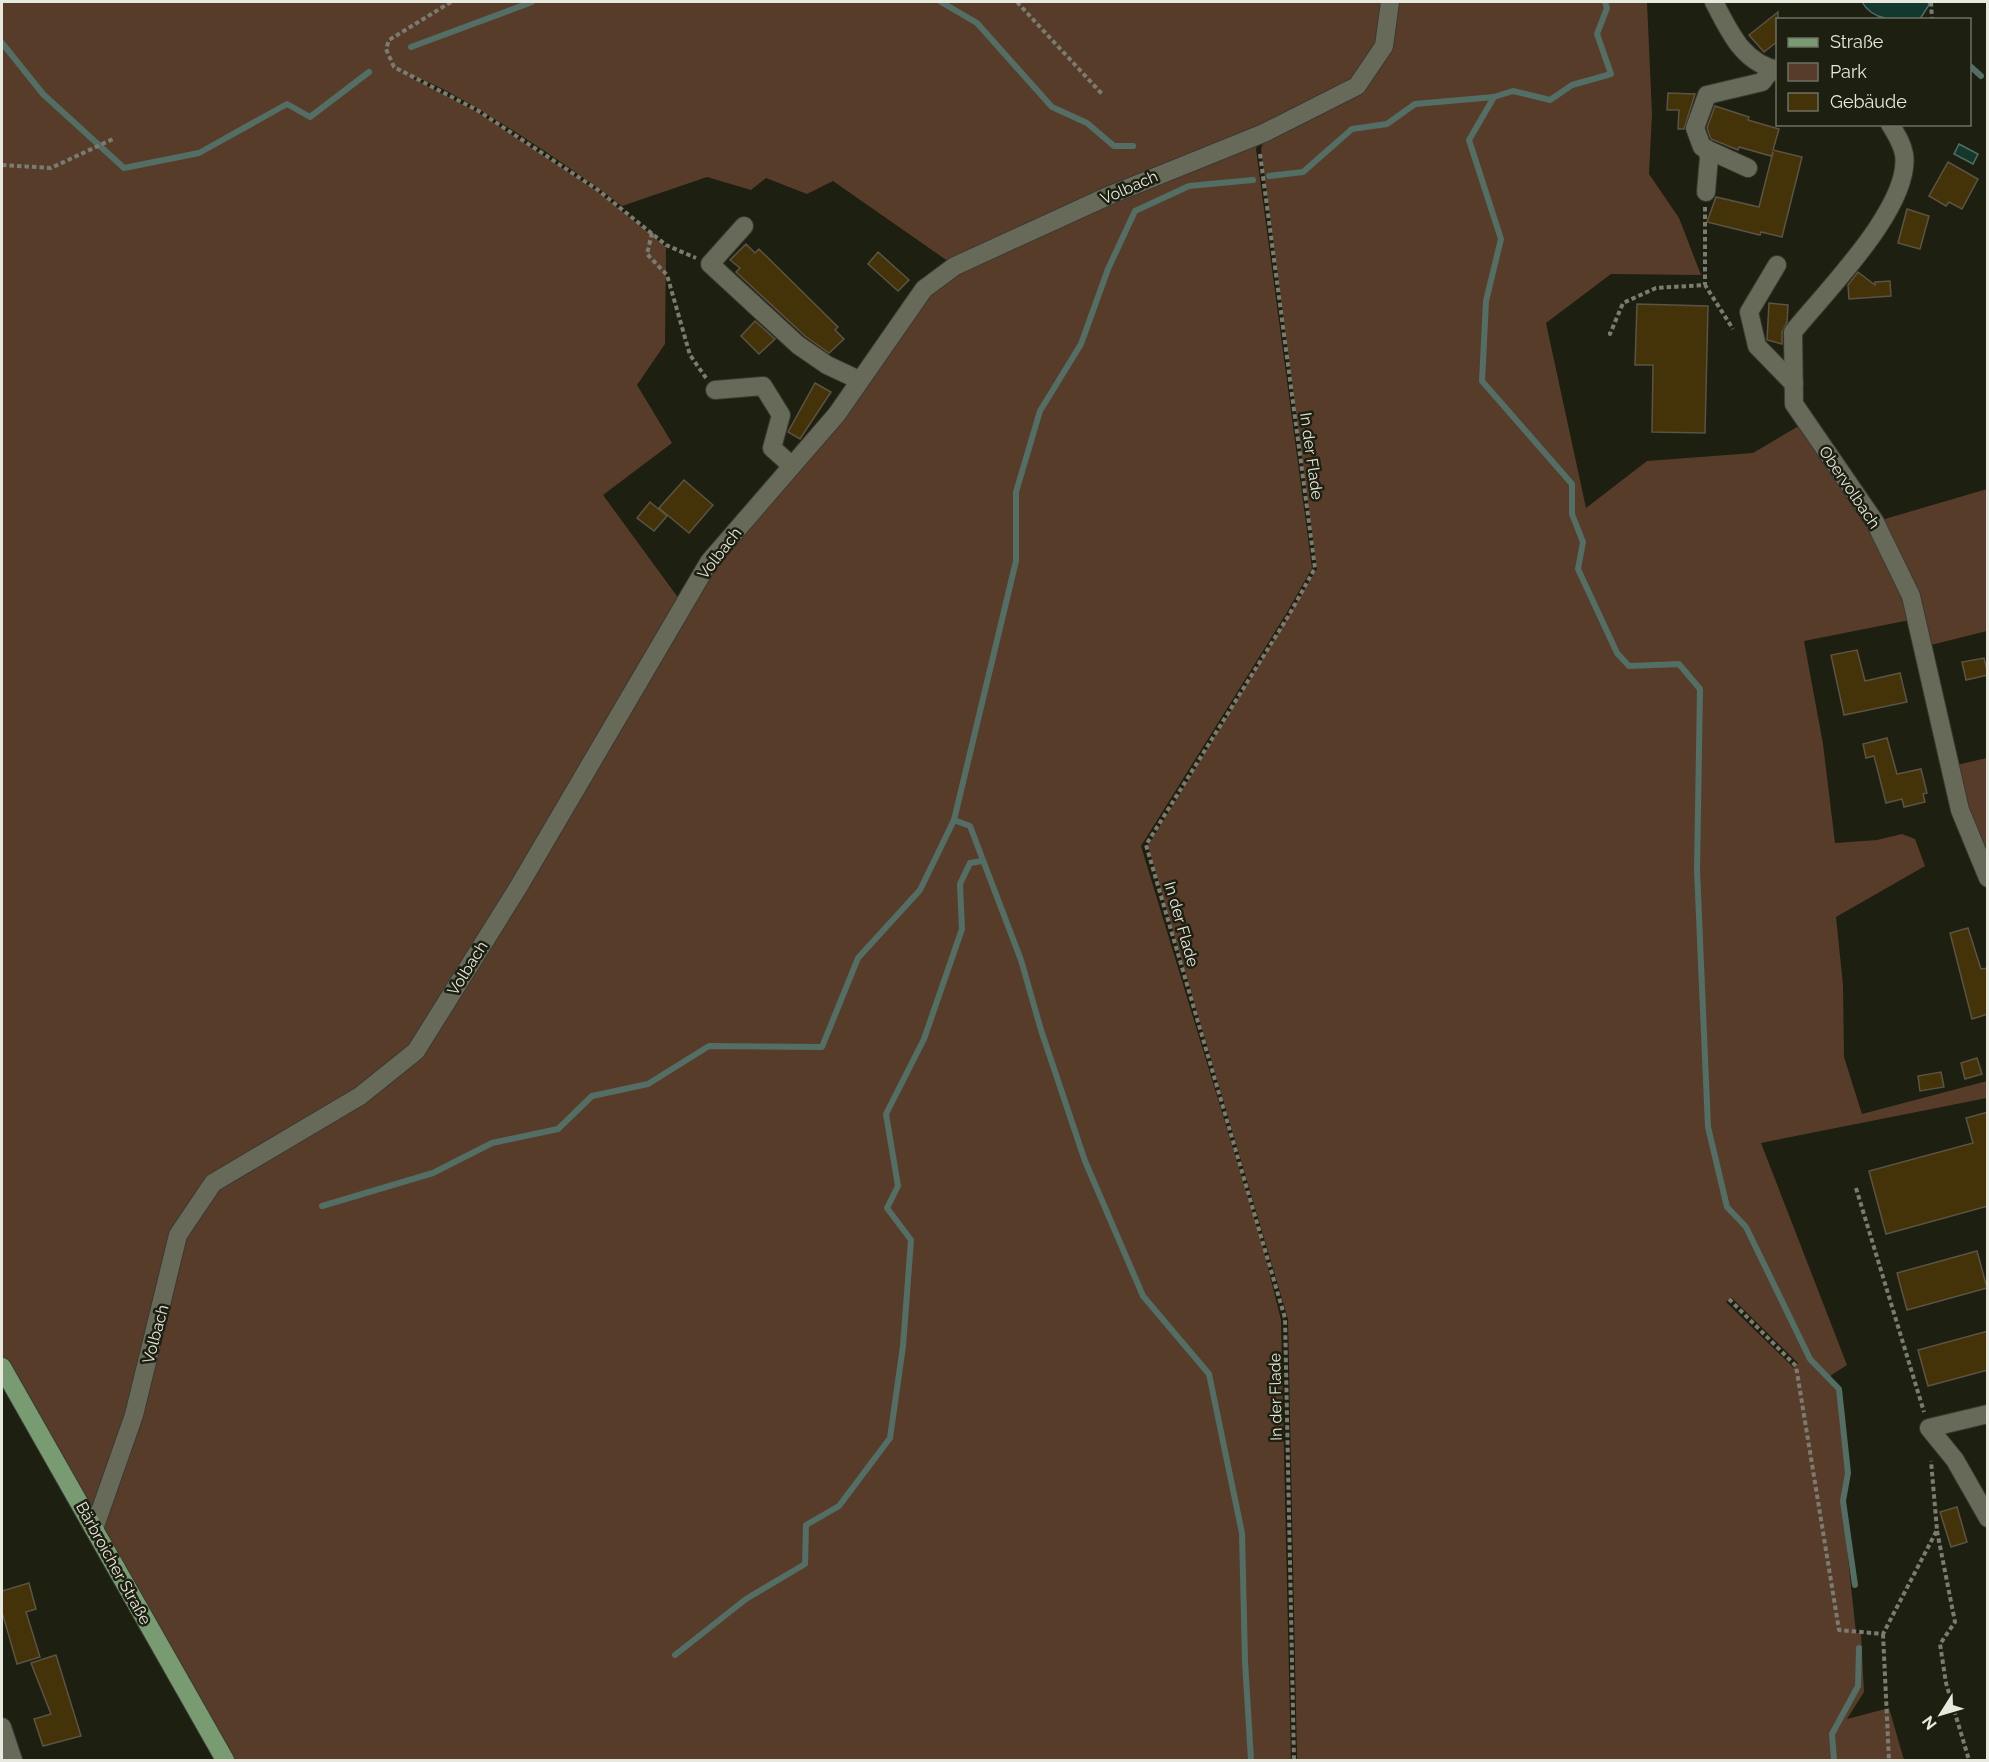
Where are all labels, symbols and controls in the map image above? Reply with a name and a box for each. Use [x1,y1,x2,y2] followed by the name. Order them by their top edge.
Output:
[1776,18,1971,126] legend
[1830,31,1884,52] text: Straße
[1830,61,1867,82] text: Park
[1830,91,1907,112] text: Gebäude
[1098,166,1161,208] street label: Volbach
[1296,411,1327,501] street label: In der Flade
[1815,442,1884,532] street label: Obervolbach
[693,524,745,583] street label: Volbach
[1160,879,1203,969] street label: In der Flade
[443,938,491,999] street label: Volbach
[138,1303,172,1366] street label: Volbach
[1265,1353,1286,1441] street label: In der Flade
[72,1499,155,1628] street label: Bärbroicher Straße
[1911,1684,1971,1744] north arrow
[1918,1712,1941,1733] text: N

